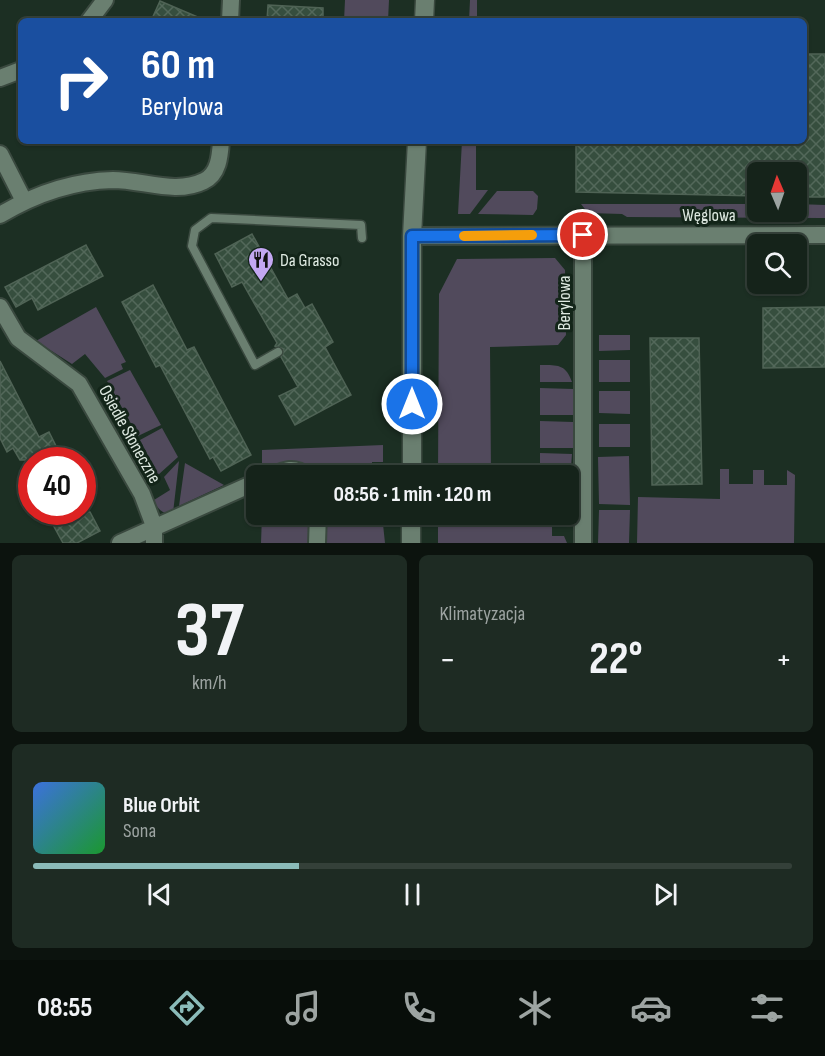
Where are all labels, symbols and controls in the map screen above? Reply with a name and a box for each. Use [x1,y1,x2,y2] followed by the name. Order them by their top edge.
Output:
[141,40,215,91] text: 60 m
[42,42,120,120] icon: right
[141,91,224,123] text: Berylowa
[747,162,807,222] north arrow
[747,162,807,294] map controls
[682,205,736,226] street label: Węglowa
[557,209,608,260] pin
[566,218,599,251] icon: arrive
[747,234,807,294] button: search
[246,245,276,283] restaurant icon: Da Grasso
[280,250,340,271] place label: Da Grasso
[554,275,575,331] street label: Berylowa
[380,372,444,436] position arrow
[94,382,165,487] street label: Osiedle Słoneczne
[18,447,96,525] speed limit sign: 40
[334,481,491,508] text: 08:56 · 1 min · 120 m
[175,585,244,678] text: 37
[440,602,525,626] text: Klimatyzacja
[589,632,643,687] text: 22°
[440,640,456,680] text: −
[776,640,792,680] text: +
[192,671,227,695] text: km/h
[123,792,200,819] text: Blue Orbit
[123,819,156,843] text: Sona
[143,878,176,911] icon: previous
[396,878,429,911] icon: pause
[649,878,682,911] icon: next
[166,987,208,1029] icon: directions
[282,987,324,1029] icon: music
[398,987,440,1029] icon: phone
[514,987,556,1029] icon: climate
[630,987,672,1029] icon: car
[746,987,788,1029] icon: filters
[37,992,92,1024] text: 08:55

